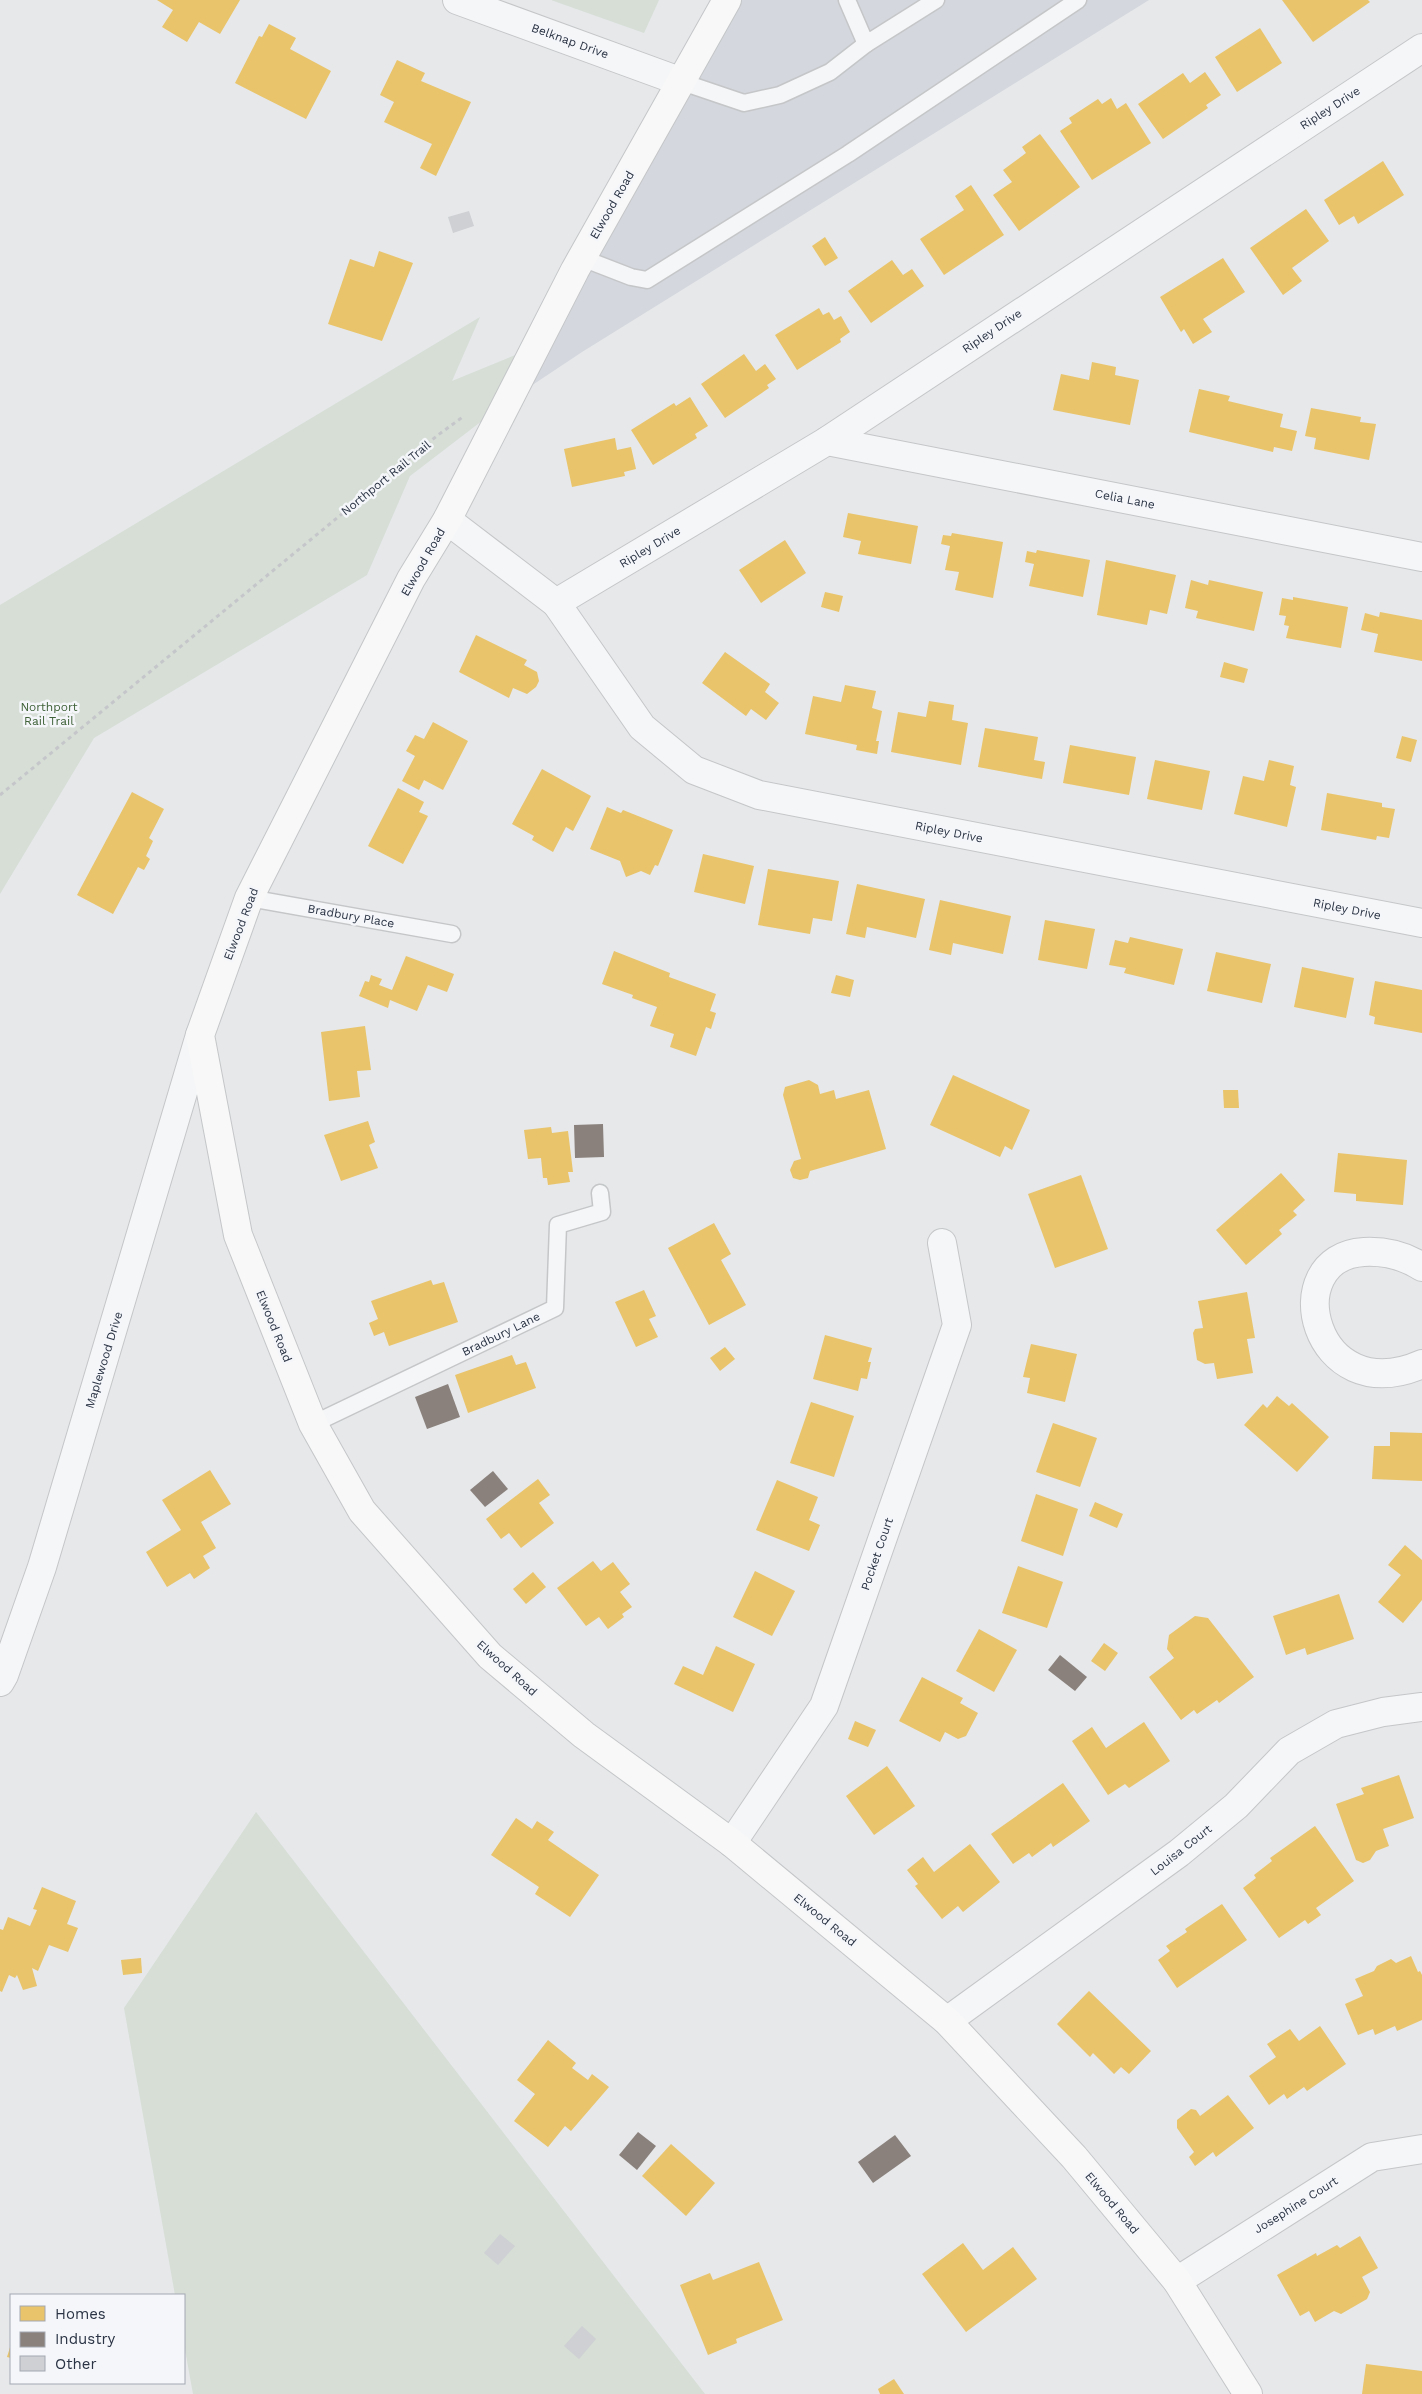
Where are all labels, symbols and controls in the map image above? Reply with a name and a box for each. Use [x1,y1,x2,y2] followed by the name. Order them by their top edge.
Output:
[530,21,610,61] street label: Belknap Drive
[1297,83,1363,133] street label: Ripley Drive
[587,168,637,242] street label: Elwood Road
[960,306,1024,356] street label: Ripley Drive
[338,437,434,518] street label: Northport Rail Trail
[1094,486,1156,512] street label: Celia Lane
[617,523,683,571] street label: Ripley Drive
[398,525,448,599] street label: Elwood Road
[20,700,78,728] park label: Northport Rail Trail
[914,819,984,845] street label: Ripley Drive
[221,886,261,962] street label: Elwood Road
[1312,896,1382,922] street label: Ripley Drive
[306,901,396,931] street label: Bradbury Place
[253,1288,295,1364] street label: Elwood Road
[460,1309,542,1359] street label: Bradbury Lane
[83,1310,125,1410] street label: Maplewood Drive
[858,1516,896,1592] street label: Pocket Court
[474,1637,540,1699] street label: Elwood Road
[1147,1822,1215,1878] street label: Louisa Court
[791,1891,859,1949] street label: Elwood Road
[1082,2169,1142,2237] street label: Elwood Road
[1252,2174,1340,2236] street label: Josephine Court
[10,2294,185,2384] legend
[55,2305,106,2323] text: Homes
[55,2330,116,2348] text: Industry
[55,2355,97,2373] text: Other

